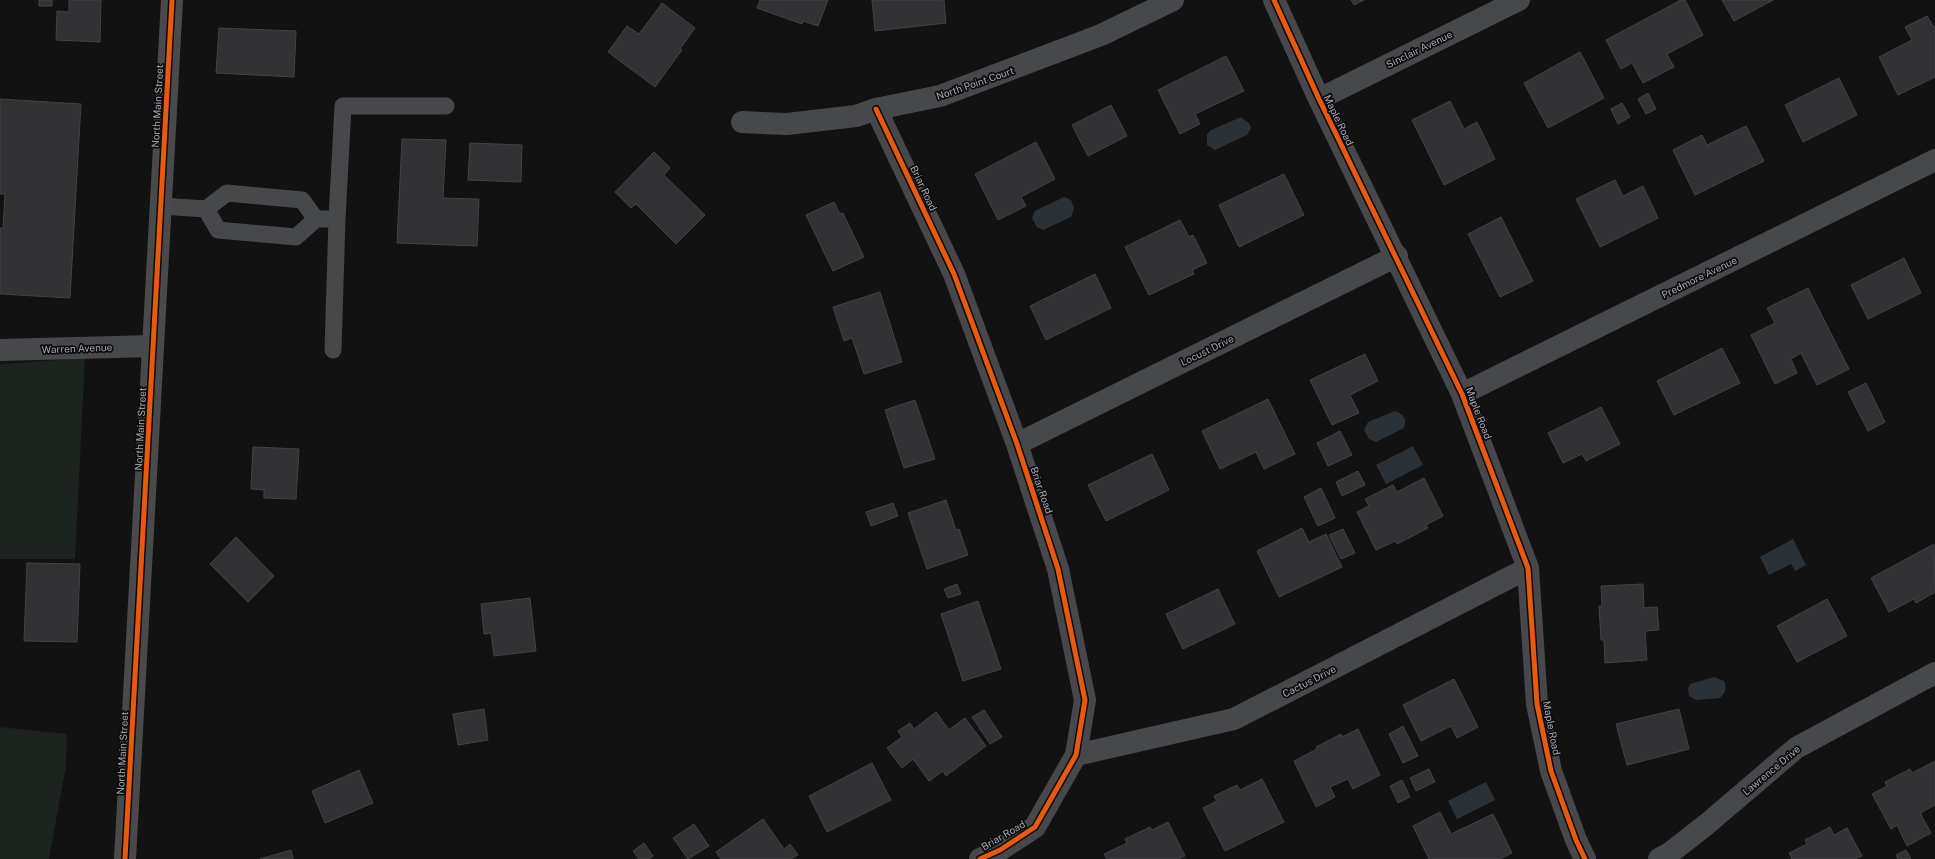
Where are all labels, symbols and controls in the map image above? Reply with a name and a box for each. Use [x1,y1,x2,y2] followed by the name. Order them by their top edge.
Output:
[1384,28,1454,70] street label: Sinclair Avenue
[149,64,165,148] street label: North Main Street
[935,64,1016,102] street label: North Point Court
[1322,93,1356,147] street label: Maple Road
[908,163,940,213] street label: Briar Road
[1659,253,1739,300] street label: Predmore Avenue
[1178,332,1236,368] street label: Locust Drive
[42,341,113,355] street label: Warren Avenue
[1464,385,1494,441] street label: Maple Road
[132,387,148,471] street label: North Main Street
[1028,465,1056,515] street label: Briar Road
[1280,662,1338,700] street label: Cactus Drive
[1541,700,1563,756] street label: Maple Road
[114,711,130,795] street label: North Main Street
[1740,742,1802,798] street label: Lawrence Drive
[979,818,1027,852] street label: Briar Road

